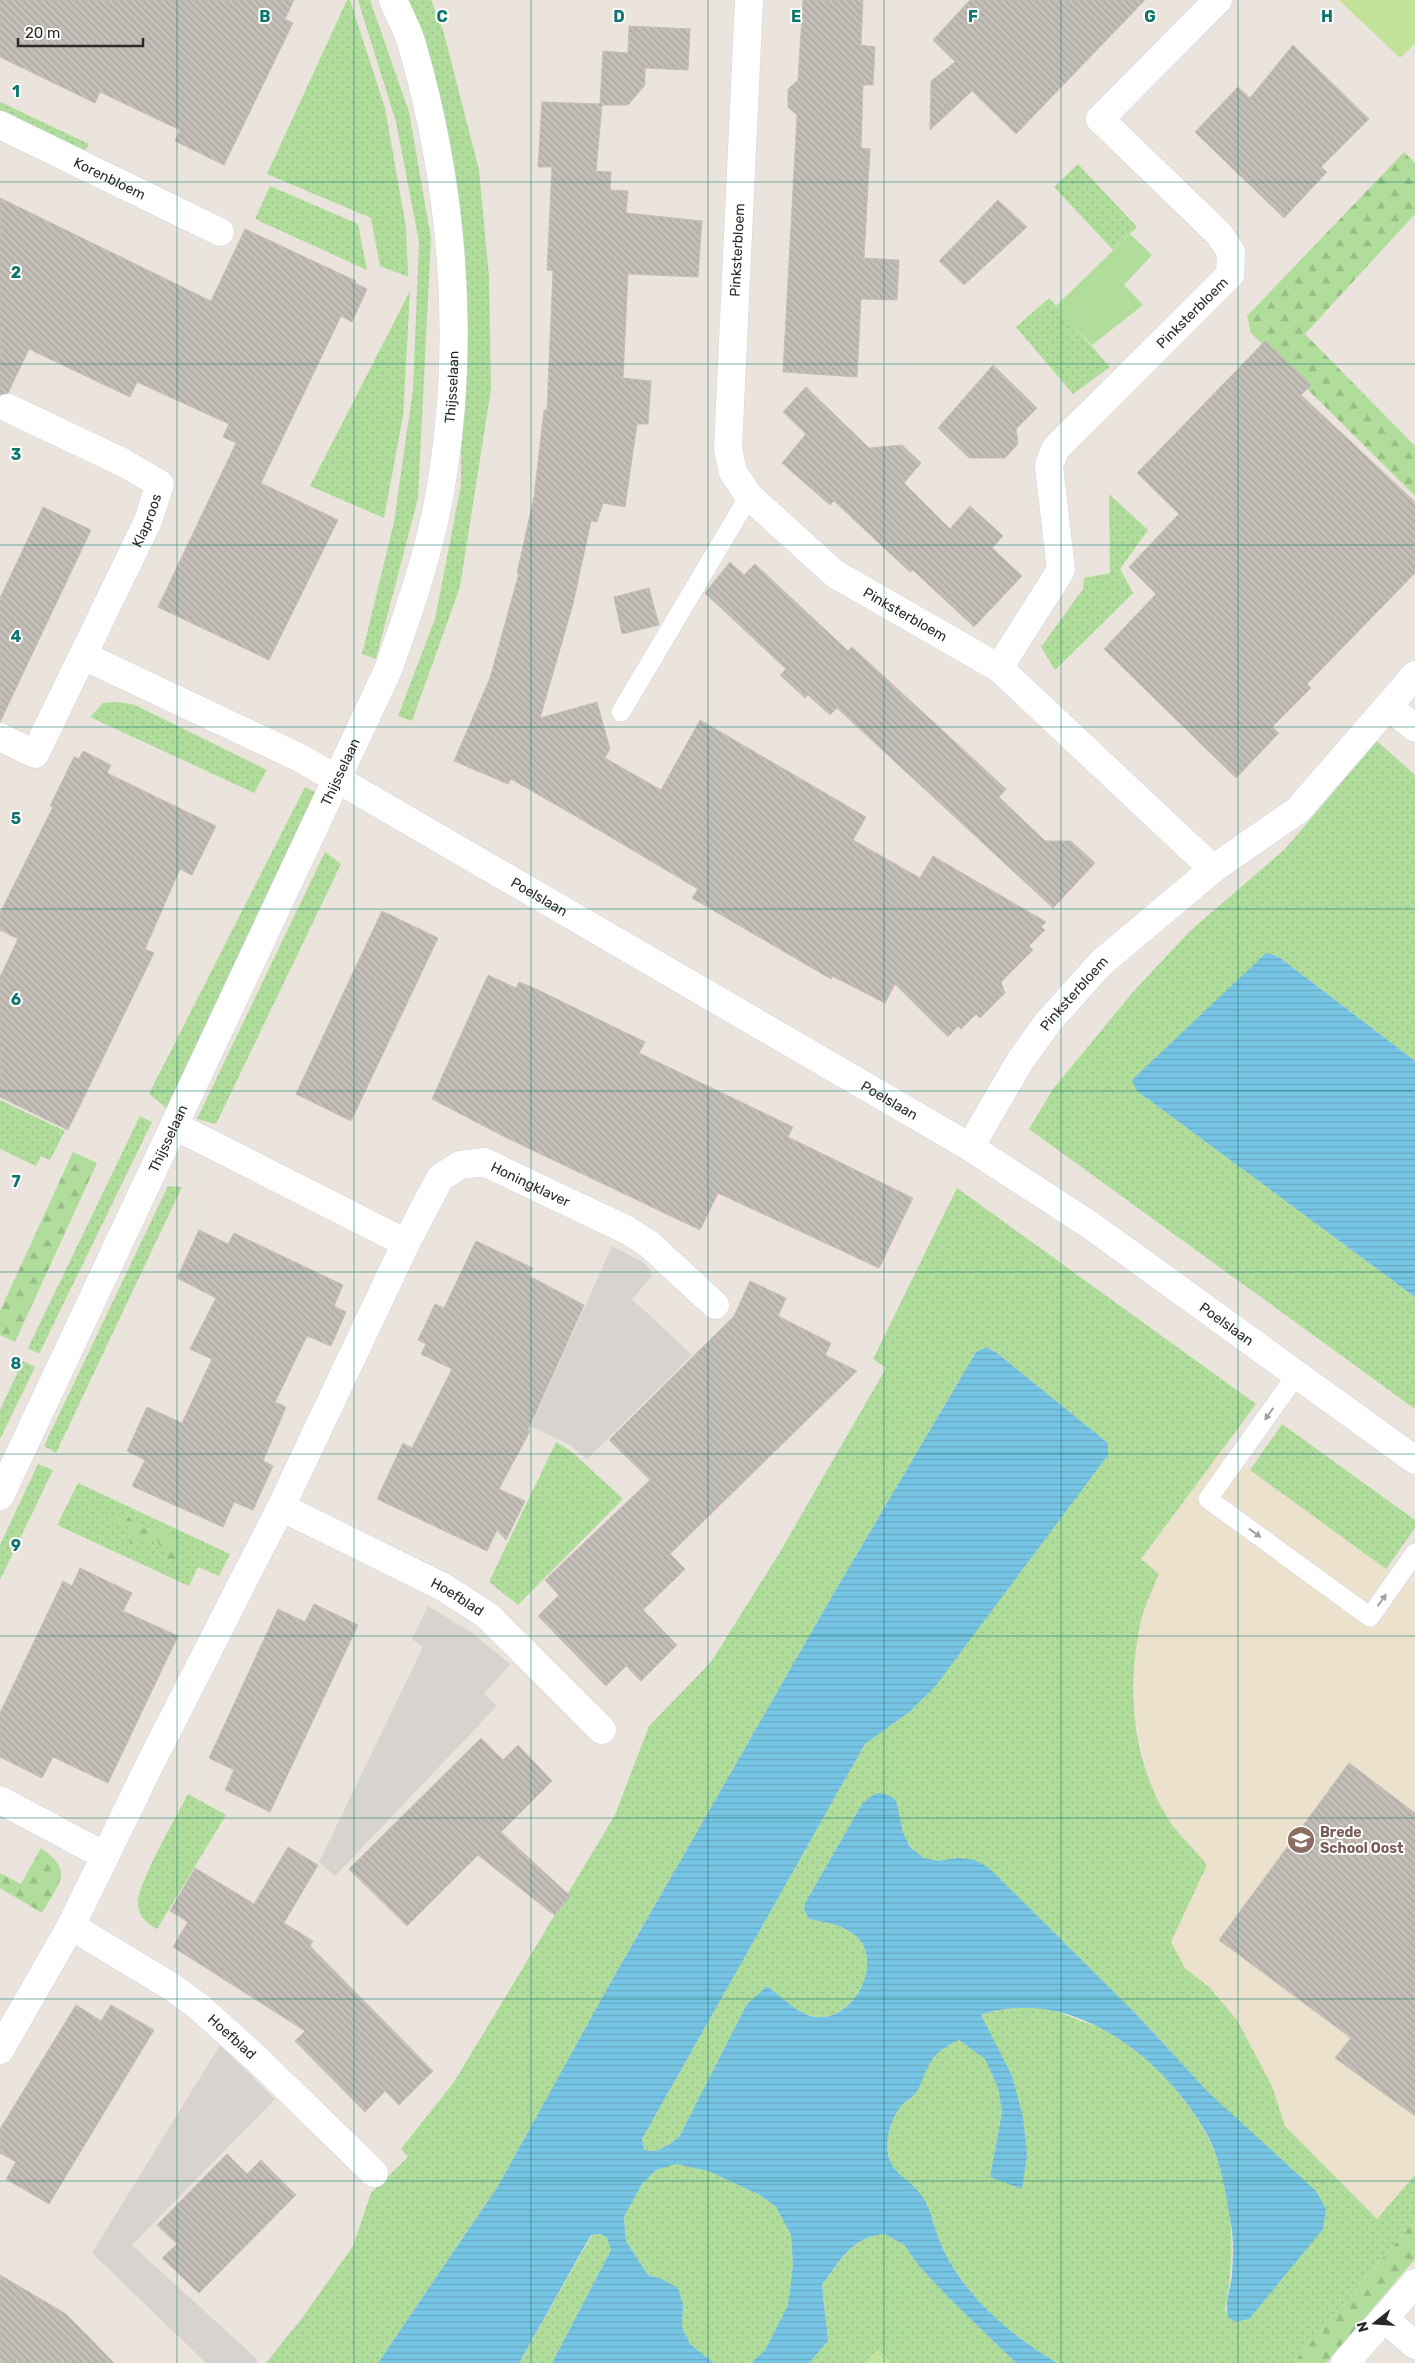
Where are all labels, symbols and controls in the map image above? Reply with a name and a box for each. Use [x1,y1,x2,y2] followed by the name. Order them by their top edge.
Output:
[259,7,271,26] text: B
[436,7,448,26] text: C
[613,7,625,26] text: D
[791,7,801,26] text: E
[968,7,978,26] text: F
[1144,7,1156,26] text: G
[1321,7,1333,26] text: H
[18,15,142,47] scale bar
[25,24,60,42] text: 20 m
[12,82,20,101] text: 1
[71,154,148,203] street label: Korenbloem
[727,203,748,297] street label: Pinksterbloem
[11,263,21,282] text: 2
[1153,274,1232,352] street label: Pinksterbloem
[441,350,462,424] street label: Thijsselaan
[11,445,21,464] text: 3
[129,492,165,550] street label: Klaproos
[860,584,950,645] street label: Pinksterbloem
[11,627,22,646] text: 4
[317,736,364,809] street label: Thijsselaan
[11,809,21,828] text: 5
[508,874,570,920] street label: Poelslaan
[1037,953,1112,1034] street label: Pinksterbloem
[11,990,21,1009] text: 6
[858,1077,921,1124] street label: Poelslaan
[145,1102,192,1175] street label: Thijsselaan
[488,1159,573,1211] street label: Honingklaver
[11,1172,21,1191] text: 7
[1196,1299,1257,1350] street label: Poelslaan
[11,1354,22,1373] text: 8
[1264,1407,1274,1421] one-way arrow
[1248,1528,1262,1538] one-way arrow
[11,1536,21,1555] text: 9
[428,1574,487,1620] street label: Hoefblad
[1377,1593,1387,1607] one-way arrow
[1320,1824,1404,1857] place label: Brede School Oost
[1286,1825,1316,1855] school or university icon: Brede School Oost
[204,2011,259,2063] street label: Hoefblad
[1350,2298,1400,2348] north arrow
[1353,2319,1373,2334] text: N

